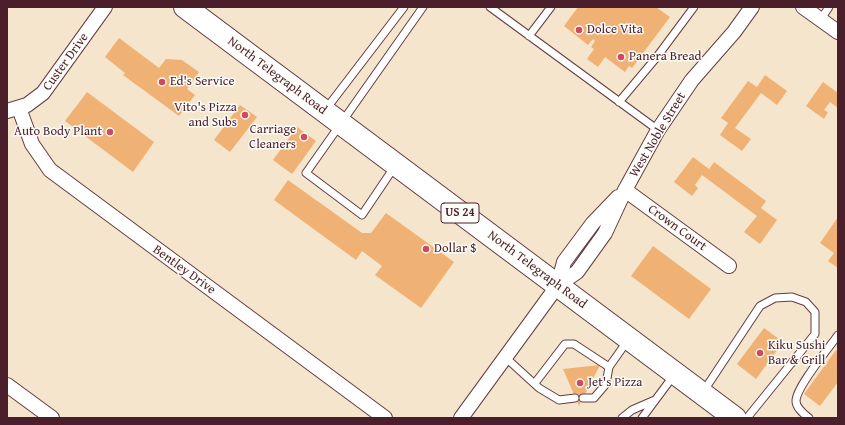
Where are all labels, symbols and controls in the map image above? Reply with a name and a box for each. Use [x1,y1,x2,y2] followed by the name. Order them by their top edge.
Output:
[587,22,643,38] place label: Dolce Vita
[574,25,584,35] marker: Dolce Vita
[40,30,92,94] street label: Custer Drive
[224,34,330,118] street label: North Telegraph Road
[629,49,701,65] place label: Panera Bread
[616,52,626,62] marker: Panera Bread
[170,74,235,90] place label: Ed's Service
[157,77,167,87] marker: Ed's Service
[626,90,690,180] street label: West Noble Street
[174,100,237,131] place label: Vito's Pizza and Subs
[240,110,250,120] marker: Vito's Pizza and Subs
[249,122,296,153] place label: Carriage Cleaners
[14,124,102,140] place label: Auto Body Plant
[105,127,115,137] marker: Auto Body Plant
[299,132,309,142] marker: Carriage Cleaners
[645,201,709,255] street label: Crown Court
[441,203,479,223] road number: US 24
[484,228,590,312] street label: North Telegraph Road
[434,241,476,257] place label: Dollar $
[150,242,218,298] street label: Bentley Drive
[421,244,431,254] marker: Dollar $
[768,338,825,369] place label: Kiku Sushi Bar & Grill
[755,348,765,358] marker: Kiku Sushi Bar & Grill
[588,375,642,391] place label: Jet's Pizza
[575,378,585,388] marker: Jet's Pizza

